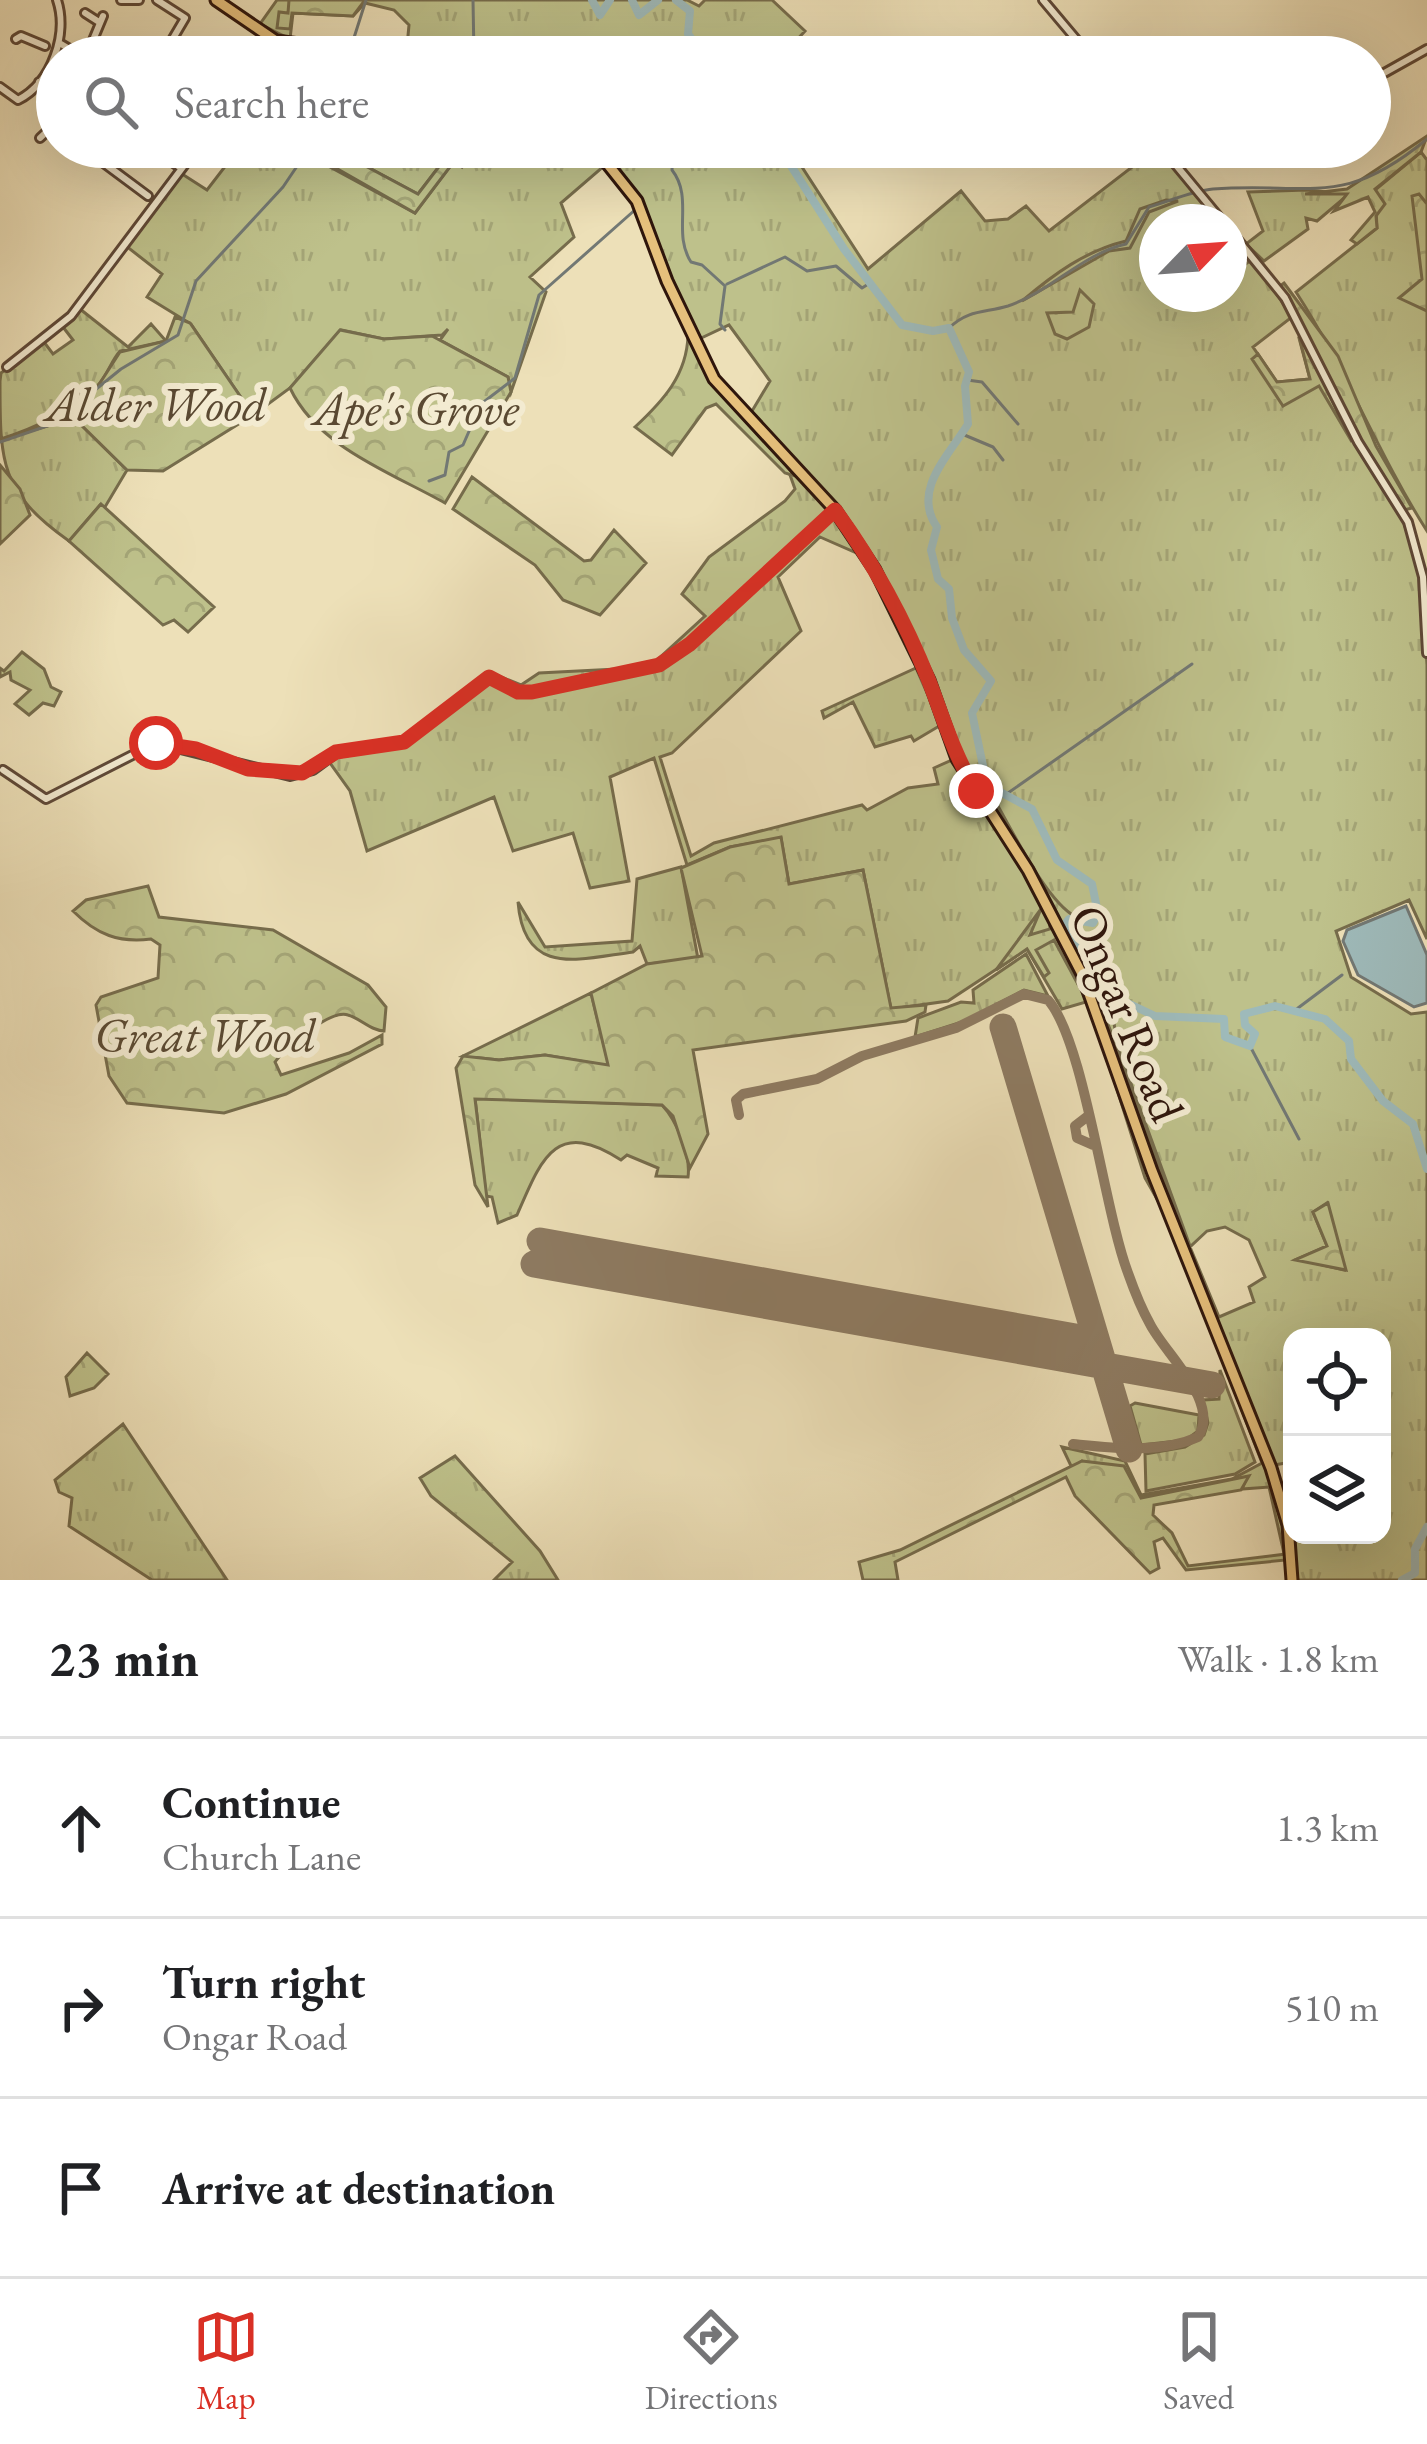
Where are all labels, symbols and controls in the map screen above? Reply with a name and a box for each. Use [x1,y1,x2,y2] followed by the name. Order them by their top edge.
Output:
[36,36,1391,168] search box
[78,69,144,135] icon: search
[174,73,369,131] text: Search here
[1139,204,1247,312] north arrow
[42,373,267,435] park label: Alder Wood
[310,377,520,439] park label: Ape's Grove
[129,716,183,770] route start
[949,764,1003,818] route end
[1057,896,1200,1131] street label: Ongar Road
[94,1004,316,1066] park label: Great Wood
[1283,1328,1391,1544] map controls
[1283,1328,1391,1436] button: locate
[1283,1436,1391,1544] button: layers
[48,1625,199,1691] text: 23 min
[1178,1633,1379,1684] text: Walk · 1.8 km
[162,1773,340,1831] text: Continue
[48,1795,114,1861] icon: ahead
[1276,1802,1379,1853] text: 1.3 km
[162,1831,361,1882] text: Church Lane
[162,1953,365,2011] text: Turn right
[48,1975,114,2041] icon: right
[1285,1982,1379,2033] text: 510 m
[162,2011,347,2062] text: Ongar Road
[48,2155,114,2221] icon: arrive
[162,2159,555,2217] text: Arrive at destination
[193,2304,259,2419] tab: Map
[645,2304,778,2419] tab: Directions
[1163,2304,1234,2419] tab: Saved

